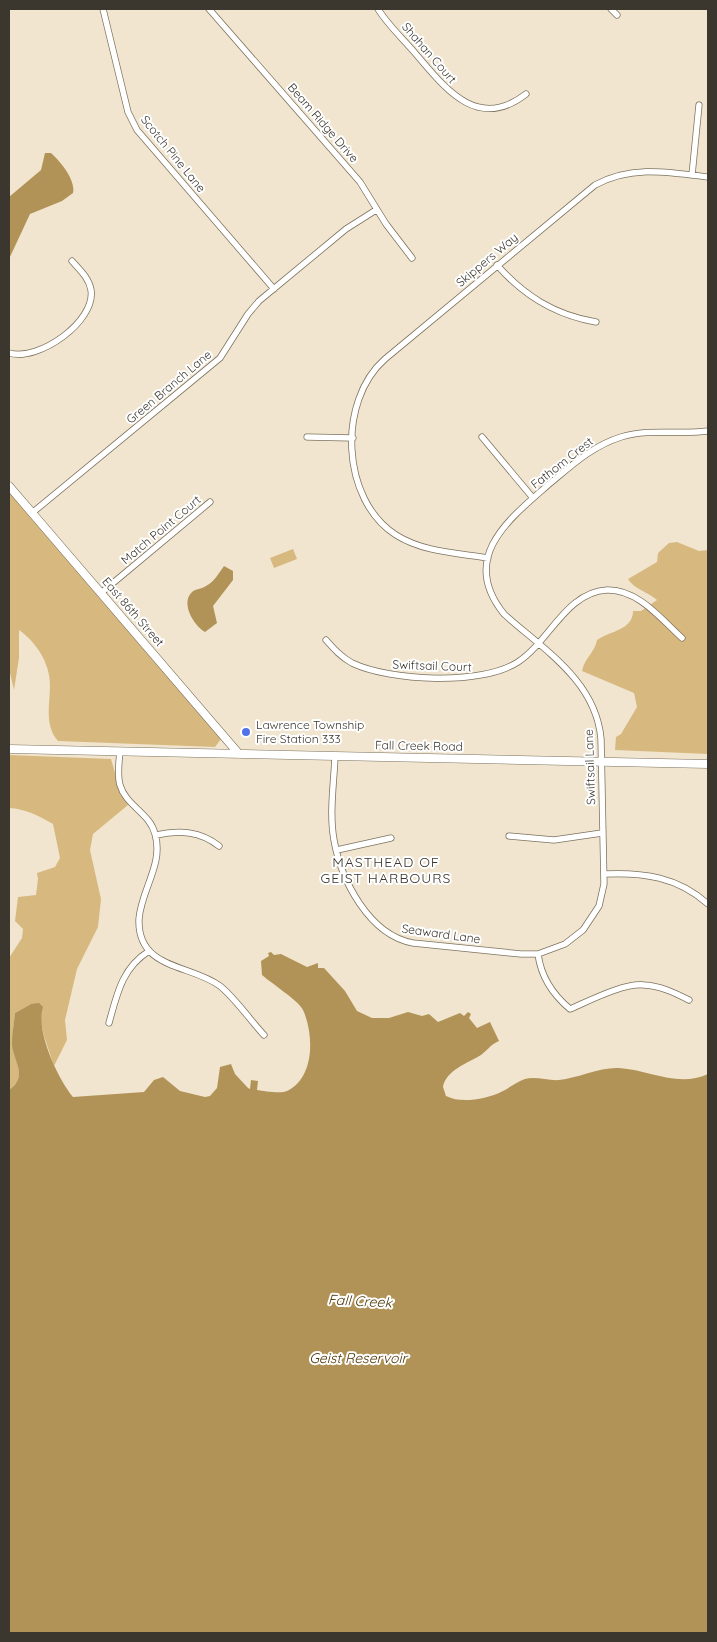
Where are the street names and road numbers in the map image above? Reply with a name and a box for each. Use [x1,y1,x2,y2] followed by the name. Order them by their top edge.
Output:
[399,19,460,86] street label: Shahan Court
[285,80,362,166] street label: Beam Ridge Drive
[138,112,209,195] street label: Scotch Pine Lane
[453,229,521,290] street label: Skippers Way
[123,346,215,427] street label: Green Branch Lane
[528,434,596,492] street label: Fathom Crest
[118,492,204,567] street label: Match Point Court
[99,574,168,649] street label: East 86th Street
[392,657,472,674] street label: Swiftsail Court
[581,729,598,805] street label: Swiftsail Lane
[375,737,463,754] street label: Fall Creek Road
[401,921,482,946] street label: Seaward Lane

